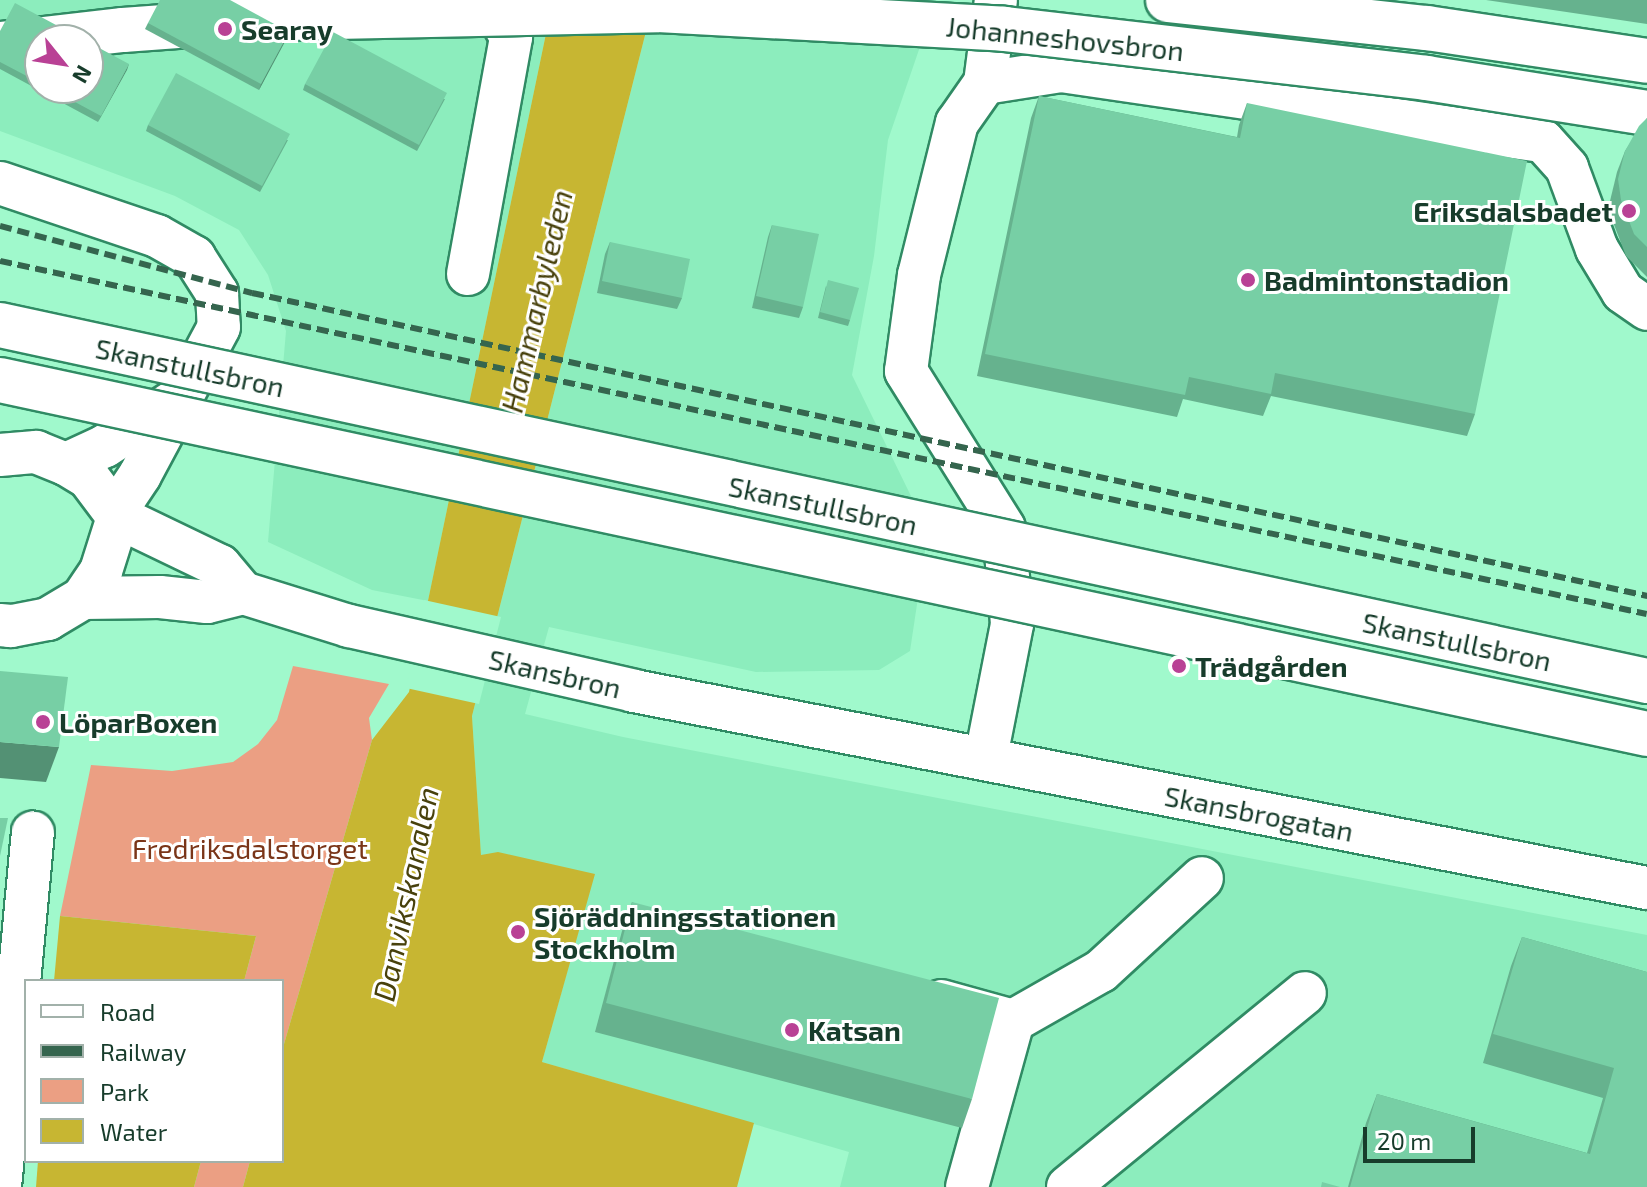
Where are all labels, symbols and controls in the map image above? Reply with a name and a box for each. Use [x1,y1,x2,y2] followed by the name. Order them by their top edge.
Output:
[944,9,1186,67] street label: Johanneshovsbron
[241,12,333,46] place label: Searay
[216,20,234,38] marker: Searay
[24,24,104,104] north arrow
[68,62,98,88] text: N
[493,186,579,416] water label: Hammarbyleden
[1413,194,1613,228] place label: Eriksdalsbadet
[1620,202,1638,220] marker: Eriksdalsbadet
[1264,263,1509,297] place label: Badmintonstadion
[1239,271,1257,289] marker: Badmintonstadion
[92,331,288,403] street label: Skanstullsbron
[725,469,921,541] street label: Skanstullsbron
[1359,605,1555,677] street label: Skanstullsbron
[486,641,624,705] street label: Skansbron
[1195,649,1348,683] place label: Trädgården
[1170,657,1188,675] marker: Trädgården
[59,705,217,739] place label: LöparBoxen
[34,713,52,731] marker: LöparBoxen
[1162,778,1356,848] street label: Skansbrogatan
[365,784,445,1004] water label: Danvikskanalen
[132,831,368,865] park label: Fredriksdalstorget
[534,899,836,965] place label: Sjöräddningsstationen Stockholm
[509,923,527,941] marker: Sjöräddningsstationen Stockholm
[24,979,284,1163] legend
[100,997,155,1026] text: Road
[808,1013,901,1047] place label: Katsan
[783,1021,801,1039] marker: Katsan
[100,1037,186,1066] text: Railway
[100,1077,149,1106] text: Park
[1367,1111,1479,1161] scale bar
[100,1117,167,1146] text: Water
[1377,1126,1431,1155] text: 20 m

